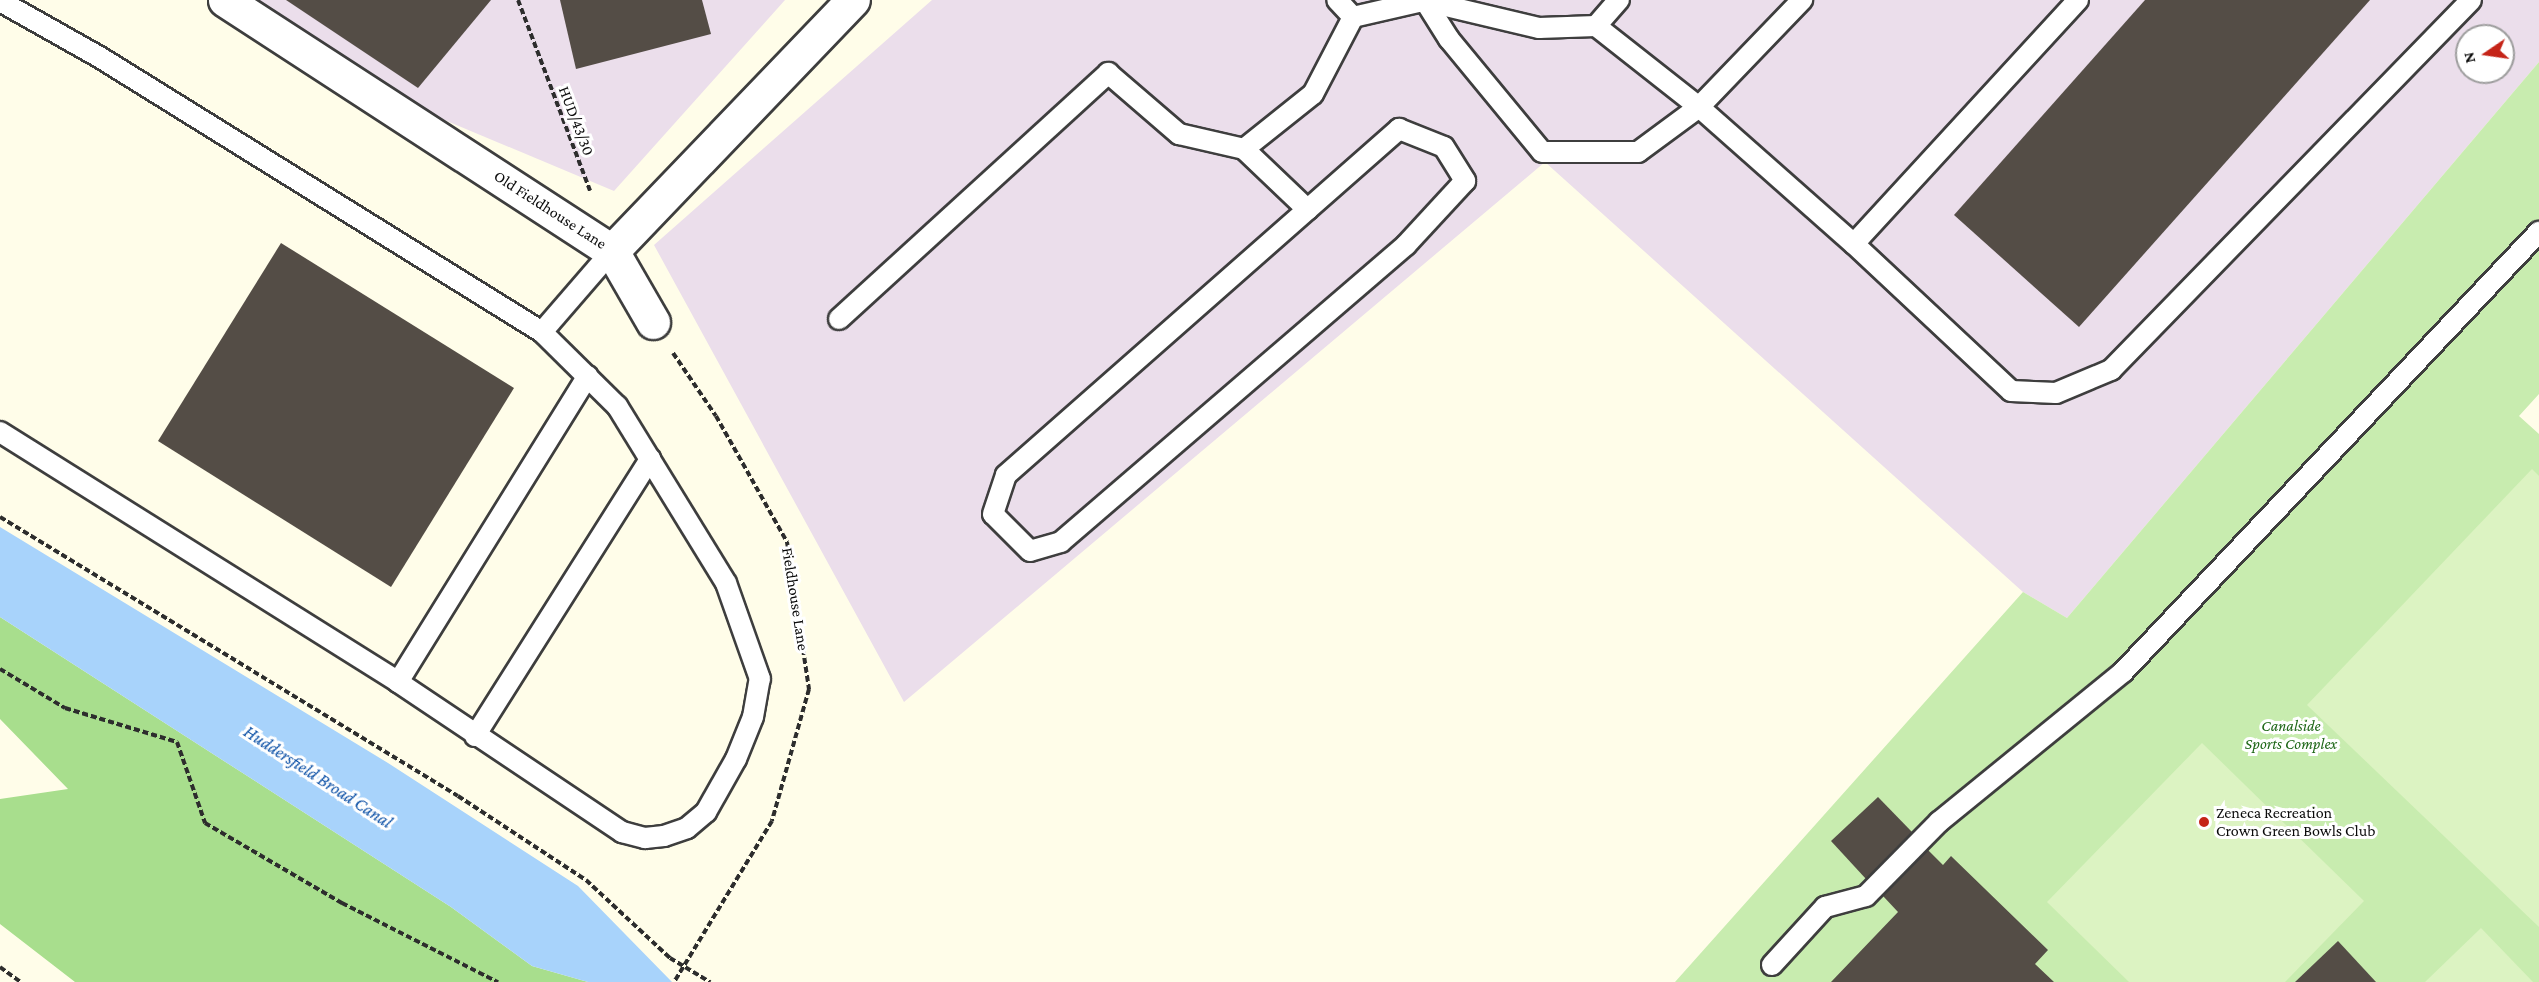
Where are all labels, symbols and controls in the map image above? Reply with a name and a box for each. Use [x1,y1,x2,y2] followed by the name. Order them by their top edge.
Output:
[2455,24,2515,84] north arrow
[2459,50,2478,65] text: N
[554,84,598,158] street label: HUD/43/30
[490,166,610,254] street label: Old Fieldhouse Lane
[777,546,813,652] street label: Fieldhouse Lane
[2245,716,2337,754] park label: Canalside Sports Complex
[240,721,396,833] water label: Huddersfield Broad Canal
[2216,803,2375,841] place label: Zeneca Recreation Crown Green Bowls Club
[2197,815,2211,829] marker: Zeneca Recreation Crown Green Bowls Club

